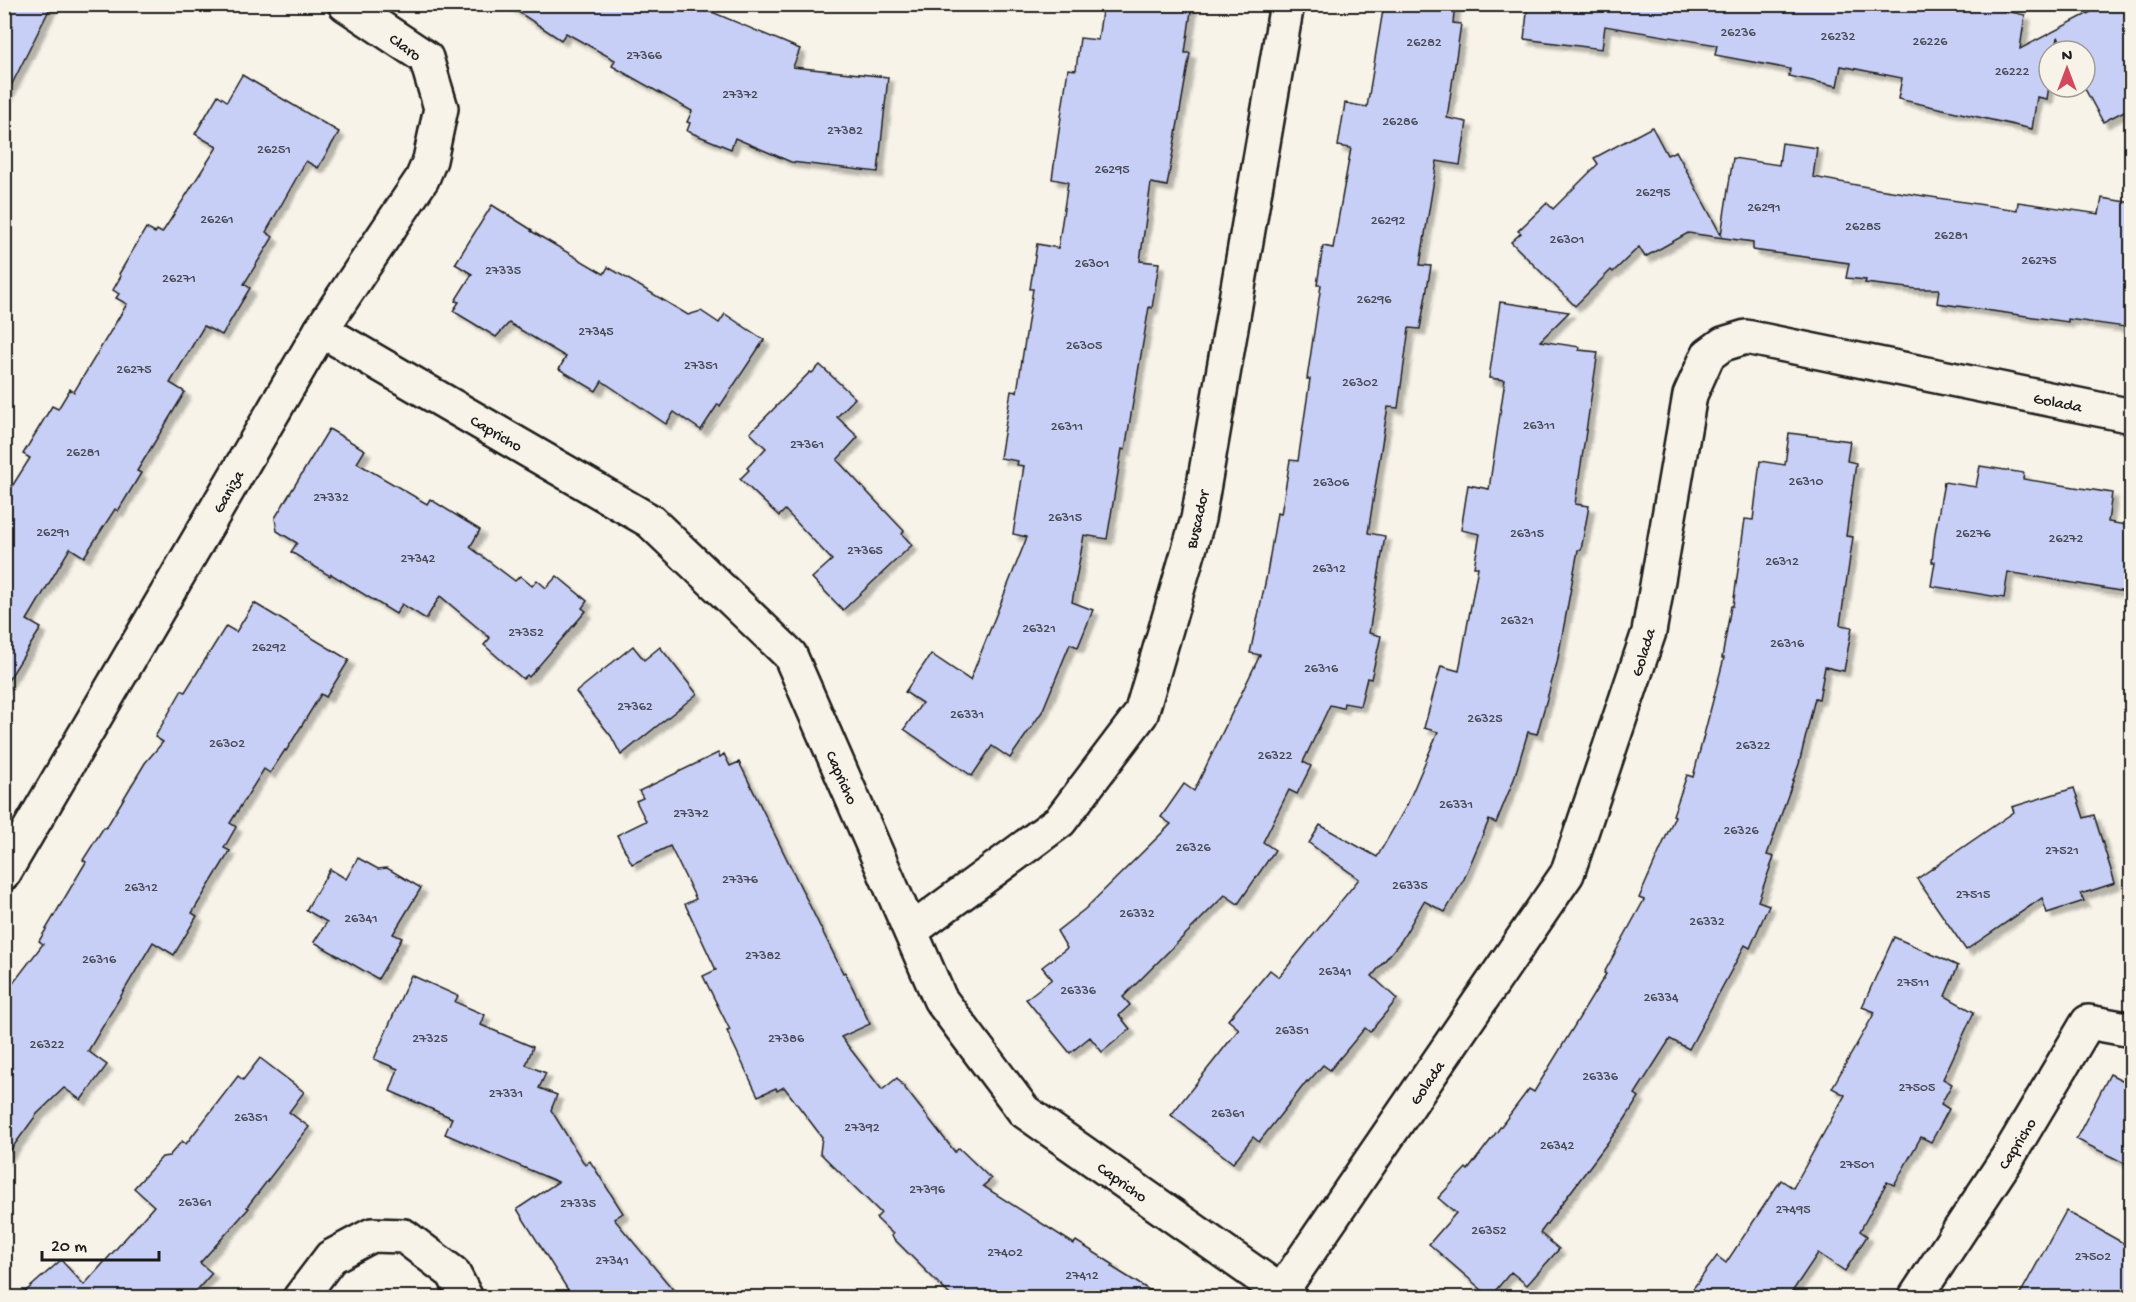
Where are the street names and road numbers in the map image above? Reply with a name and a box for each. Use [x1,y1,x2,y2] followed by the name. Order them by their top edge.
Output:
[384,31,424,67] street label: Claro
[2031,390,2084,419] street label: Golada
[466,413,525,457] street label: Capricho
[210,467,250,517] street label: Ganiza
[1183,487,1216,552] street label: Buscador
[1629,626,1662,679] street label: Golada
[820,749,860,808] street label: Capricho
[1407,1057,1451,1110] street label: Golada
[1996,1116,2042,1174] street label: Capricho
[1092,1160,1150,1208] street label: Capricho

